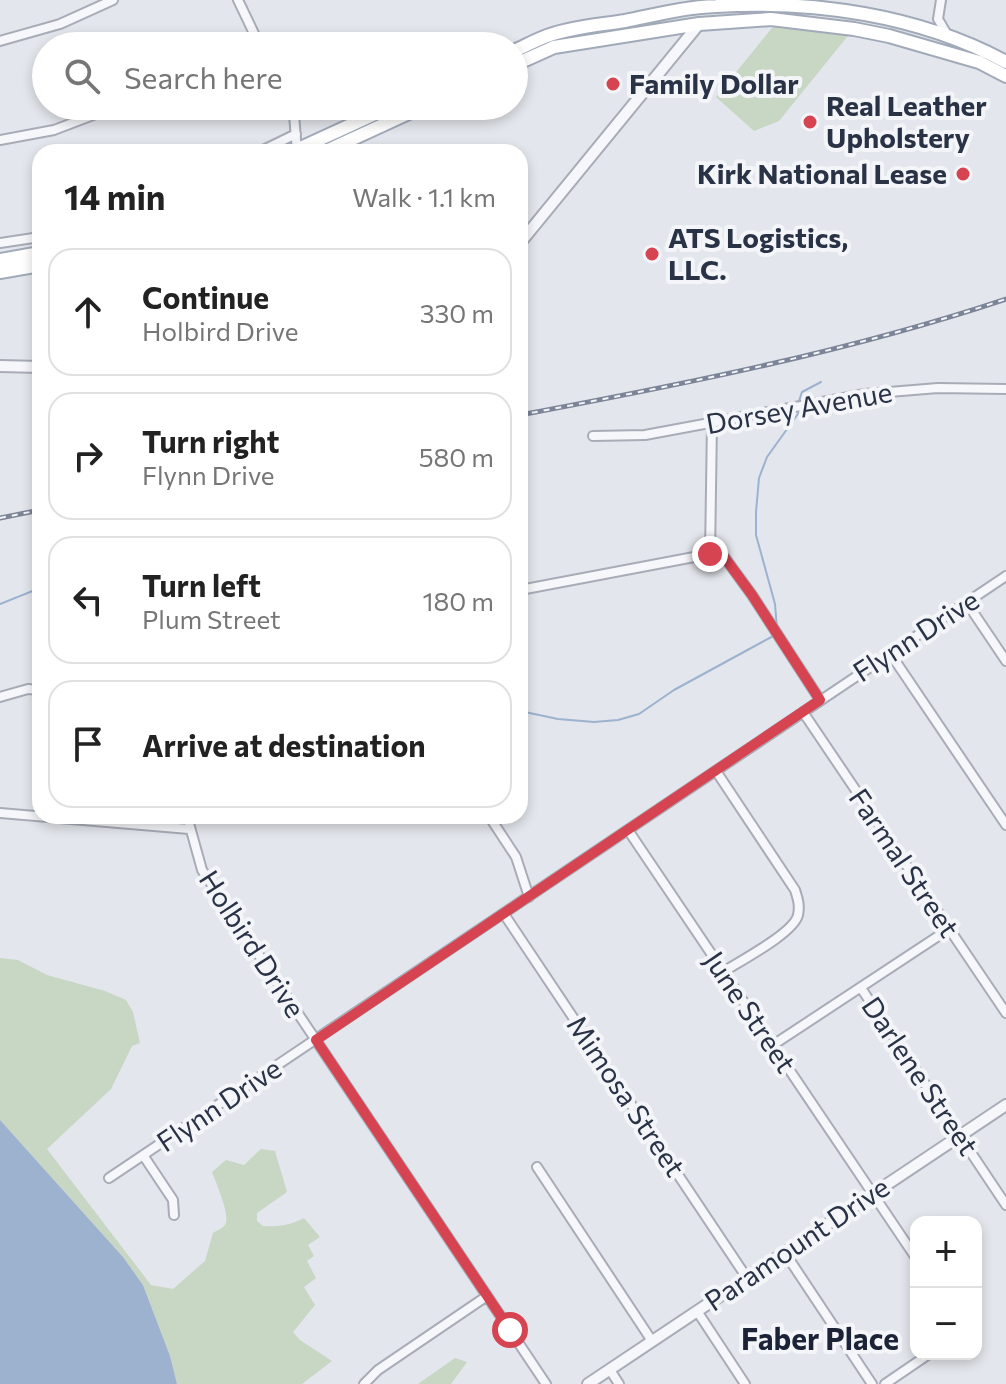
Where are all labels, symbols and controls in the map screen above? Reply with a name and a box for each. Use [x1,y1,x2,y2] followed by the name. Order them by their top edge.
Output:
[32,32,528,120] search box
[60,54,104,98] icon: search
[124,58,283,95] text: Search here
[629,66,799,100] place label: Family Dollar
[604,75,622,93] marker: Family Dollar
[826,88,987,154] place label: Real Leather Upholstery
[801,113,819,131] marker: Real Leather Upholstery
[697,156,947,190] place label: Kirk National Lease
[954,165,972,183] marker: Kirk National Lease
[64,175,166,217] text: 14 min
[352,181,496,212] text: Walk · 1.1 km
[668,220,848,286] place label: ATS Logistics, LLC.
[643,245,661,263] marker: ATS Logistics, LLC.
[142,278,269,315] text: Continue
[66,290,110,334] icon: ahead
[420,297,494,328] text: 330 m
[142,315,298,346] text: Holbird Drive
[703,374,895,440] street label: Dorsey Avenue
[142,422,279,459] text: Turn right
[66,434,110,478] icon: right
[419,441,494,472] text: 580 m
[142,459,275,490] text: Flynn Drive
[692,536,728,572] route end
[142,566,261,603] text: Turn left
[66,578,110,622] icon: left
[846,582,985,688] street label: Flynn Drive
[422,585,494,616] text: 180 m
[142,603,281,634] text: Plum Street
[66,722,110,766] icon: arrive
[142,726,426,763] text: Arrive at destination
[843,782,967,943] street label: Farmal Street
[193,864,313,1023] street label: Holbird Drive
[698,944,804,1079] street label: June Street
[855,990,986,1161] street label: Darlene Street
[561,1009,693,1182] street label: Mimosa Street
[150,1050,287,1158] street label: Flynn Drive
[698,1169,895,1317] street label: Paramount Drive
[910,1216,982,1360] map controls
[910,1216,982,1288] button: +
[910,1288,982,1360] button: −
[492,1312,528,1348] route start
[741,1319,899,1356] district label: Faber Place

